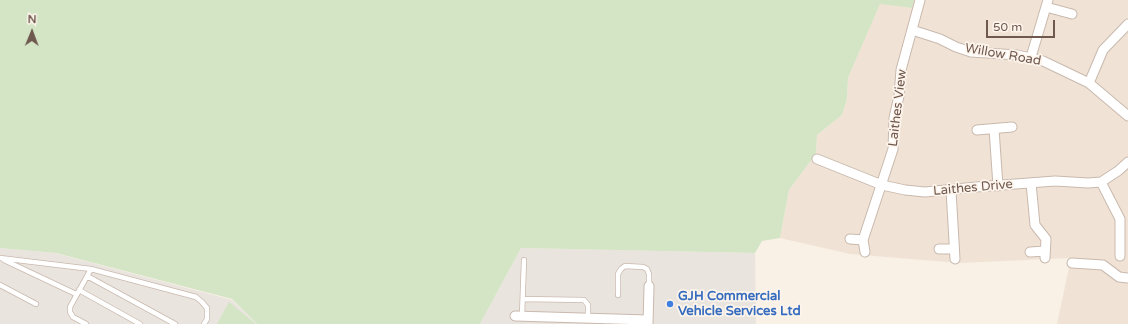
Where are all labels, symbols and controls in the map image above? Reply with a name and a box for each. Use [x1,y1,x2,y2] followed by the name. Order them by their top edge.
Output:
[12,12,52,52] north arrow
[988,12,1057,38] scale bar
[28,13,37,26] text: N
[993,20,1022,34] text: 50 m
[964,41,1042,69] street label: Willow Road
[886,69,910,147] street label: Laithes View
[933,177,1013,199] street label: Laithes Drive
[678,289,801,320] place label: GJH Commercial Vehicle Services Ltd
[665,299,675,309] marker: GJH Commercial Vehicle Services Ltd

